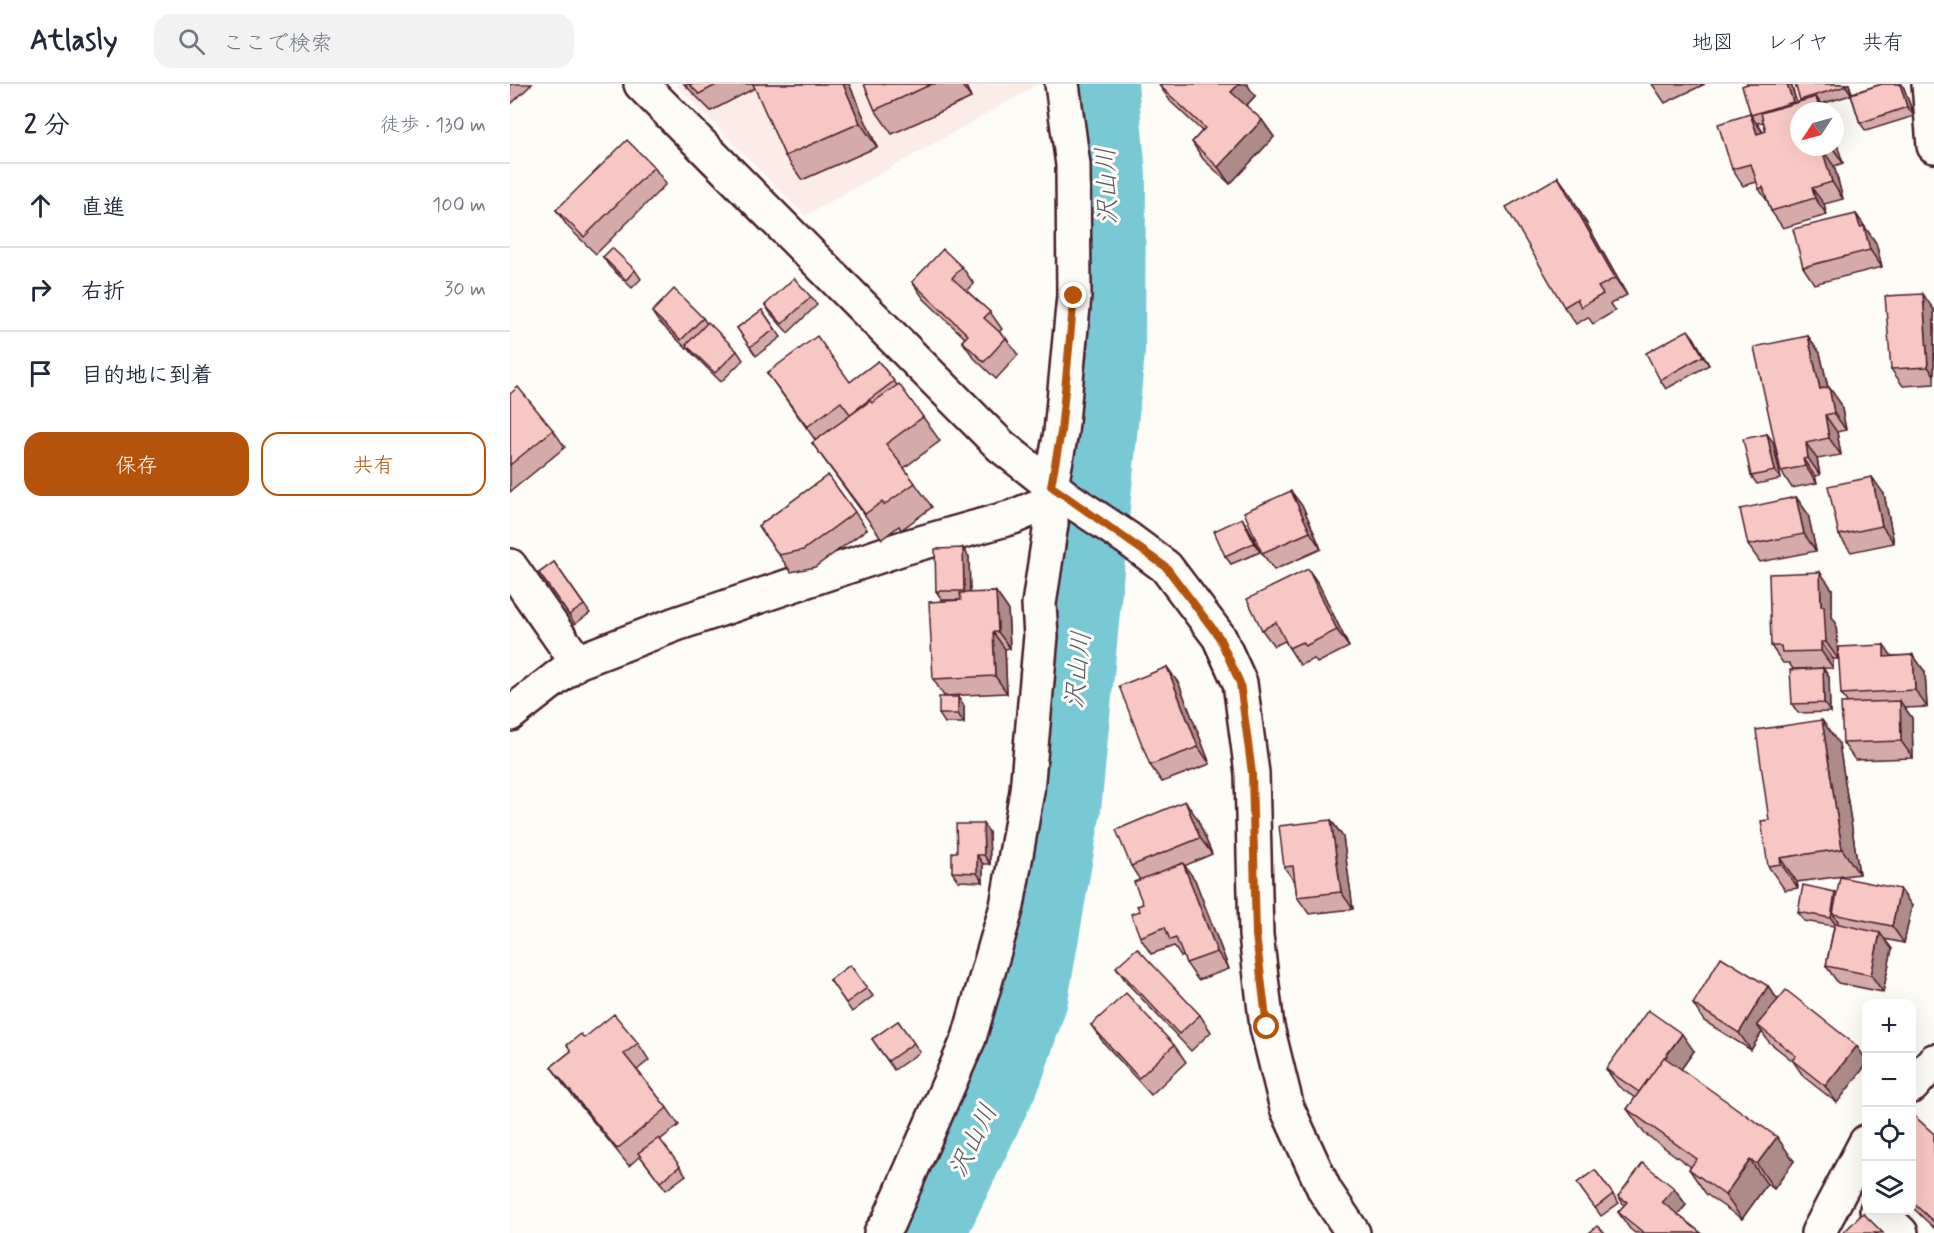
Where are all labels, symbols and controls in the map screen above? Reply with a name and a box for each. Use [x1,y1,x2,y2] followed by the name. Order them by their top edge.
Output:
[154,14,574,68] search box
[30,23,118,60] text: Atlasly
[175,25,208,58] icon: search
[1692,29,1734,57] text: 地図
[1767,29,1829,57] text: レイヤ
[1862,29,1904,57] text: 共有
[223,30,333,58] text: ここで検索
[1790,102,1844,156] north arrow
[24,109,70,143] text: 2 分
[380,112,486,139] text: 徒歩 · 130 m
[1090,146,1126,226] water label: 沢山川
[24,189,57,222] icon: ahead
[432,192,486,219] text: 100 m
[81,194,125,222] text: 直進
[24,273,57,306] icon: right
[444,276,486,303] text: 30 m
[81,278,125,306] text: 右折
[1060,282,1086,308] route end
[24,357,57,390] icon: arrive
[81,362,213,390] text: 目的地に到着
[24,432,249,496] button: 保存
[261,432,486,496] button: 共有
[1058,629,1100,711] water label: 沢山川
[1862,999,1916,1215] map controls
[1862,999,1916,1053] button: +
[1253,1013,1279,1039] route start
[1862,1053,1916,1107] button: −
[942,1098,1006,1184] water label: 沢山川
[1862,1107,1916,1161] button: locate
[1862,1161,1916,1215] button: layers

